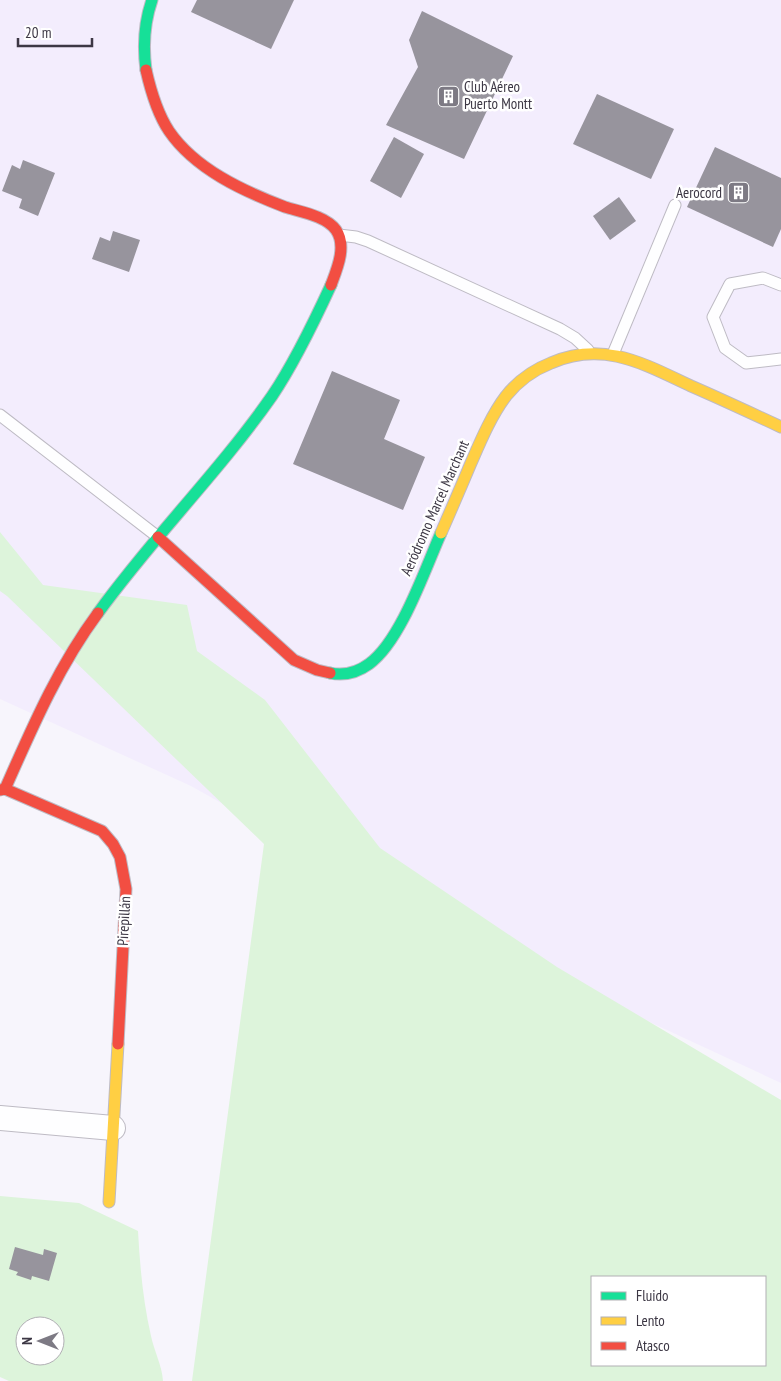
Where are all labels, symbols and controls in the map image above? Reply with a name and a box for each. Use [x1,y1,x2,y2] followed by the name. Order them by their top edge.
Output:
[18,15,91,47] scale bar
[25,23,51,42] text: 20 m
[464,77,532,113] place label: Club Aéreo Puerto Montt
[436,84,460,108] building icon: Club Aéreo Puerto Montt
[726,181,750,205] building icon: Aerocord
[676,183,722,202] place label: Aerocord
[396,437,473,578] street label: Aeródromo Marcel Marchant
[113,896,134,946] street label: Pirepillán
[591,1276,766,1366] legend
[636,1286,668,1305] text: Fluido
[636,1311,665,1330] text: Lento
[15,1316,65,1366] north arrow
[636,1336,670,1355] text: Atasco
[18,1337,36,1345] text: N

